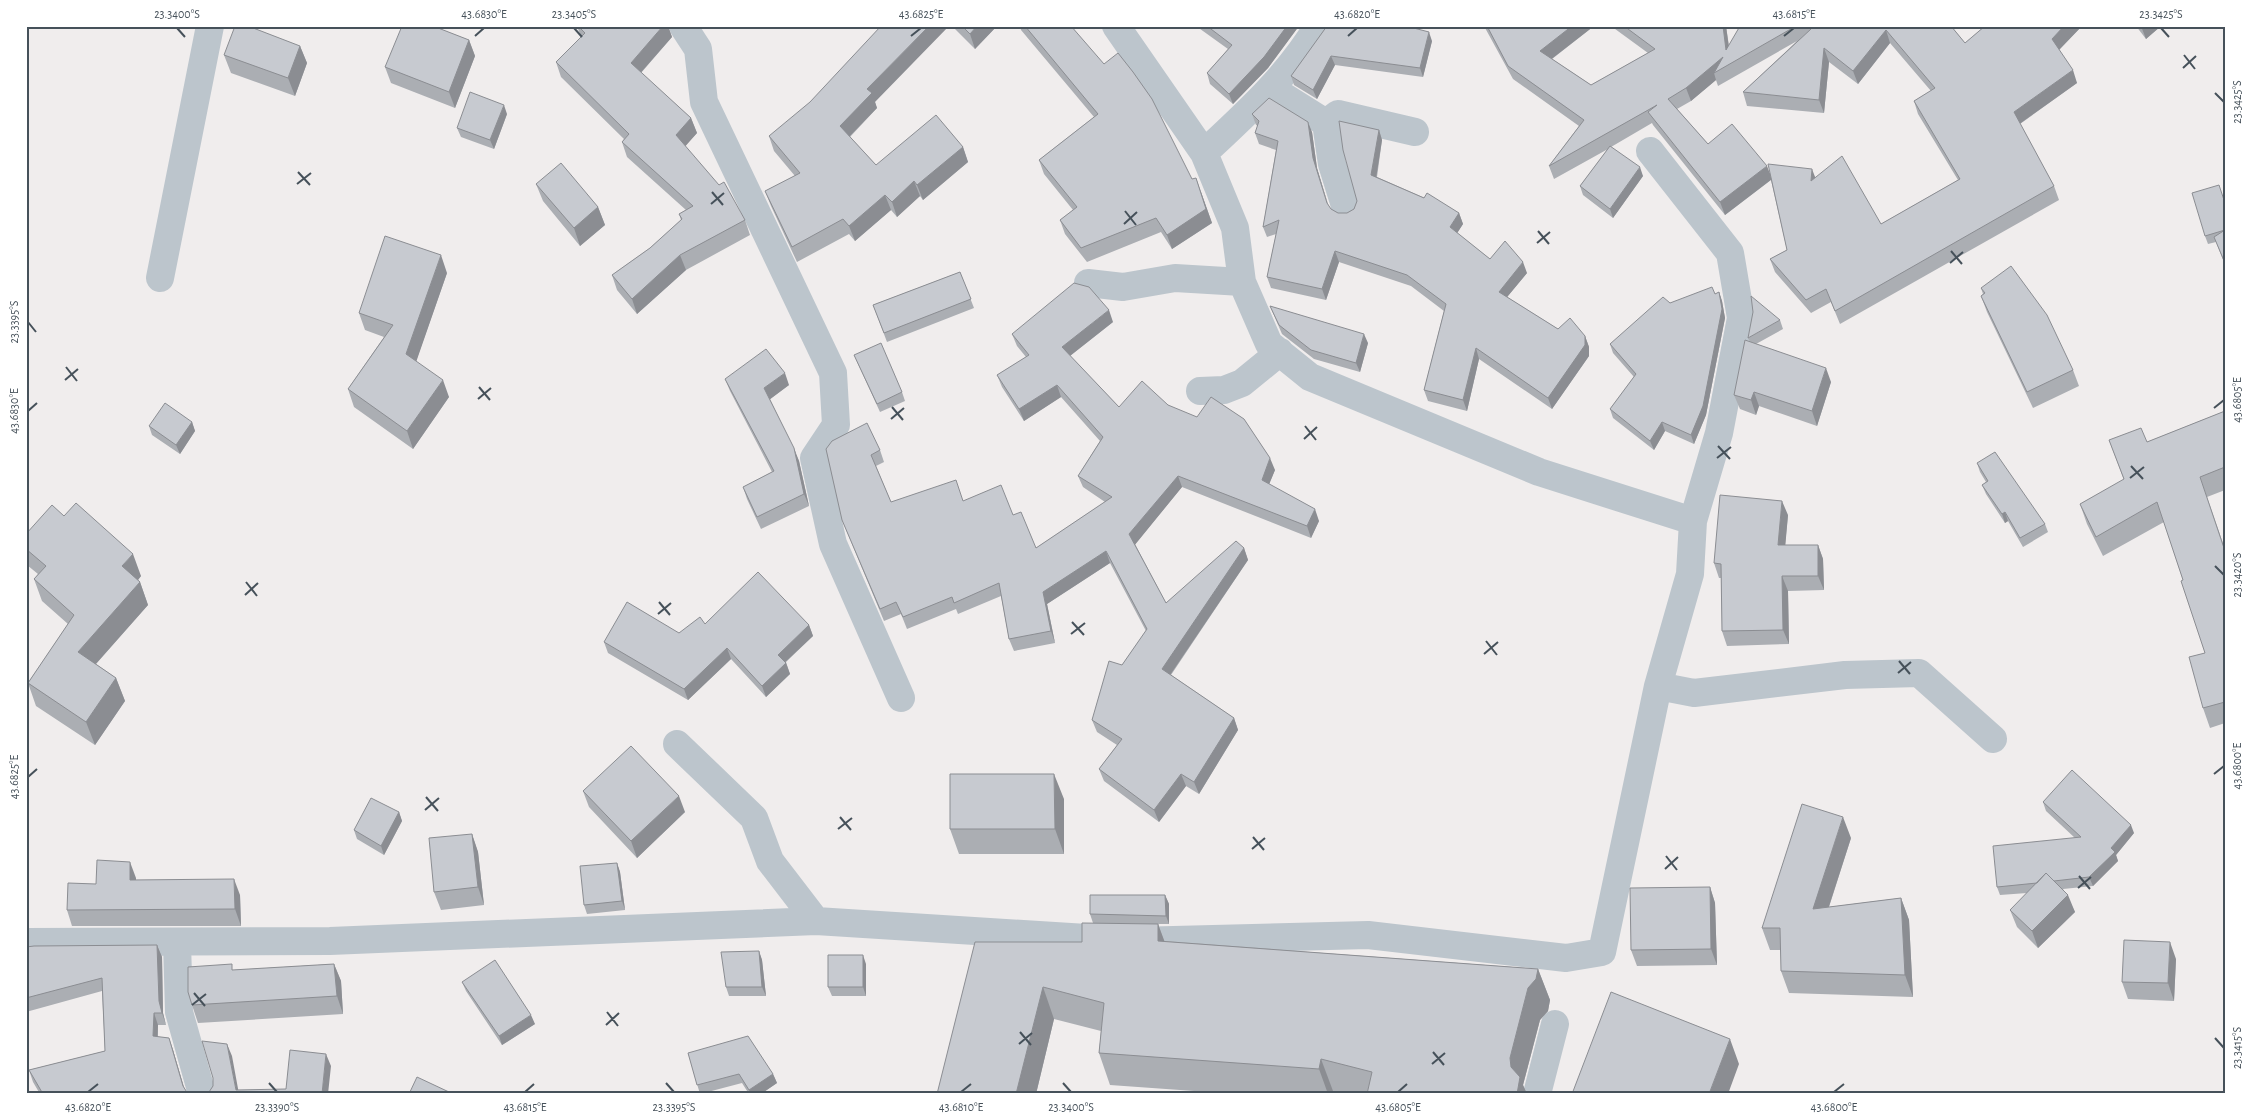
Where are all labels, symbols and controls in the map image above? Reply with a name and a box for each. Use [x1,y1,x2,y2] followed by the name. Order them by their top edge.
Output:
[154,8,200,20] text: 23.3400°S
[461,8,507,20] text: 43.6830°E
[552,8,597,20] text: 23.3405°S
[899,8,943,20] text: 43.6825°E
[1334,8,1380,20] text: 43.6820°E
[1772,8,1816,20] text: 43.6815°E
[2139,8,2183,20] text: 23.3425°S
[2231,80,2243,124] text: 23.3425°S
[8,300,20,343] text: 23.3395°S
[2231,377,2243,423] text: 43.6805°E
[8,388,20,434] text: 43.6830°E
[2231,552,2243,597] text: 23.3420°S
[2231,742,2243,789] text: 43.6800°E
[8,755,20,799] text: 43.6825°E
[2231,1027,2243,1069] text: 23.3415°S
[65,1101,111,1113] text: 43.6820°E
[255,1101,299,1113] text: 23.3390°S
[503,1101,547,1113] text: 43.6815°E
[653,1101,696,1113] text: 23.3395°S
[939,1101,983,1113] text: 43.6810°E
[1048,1101,1094,1113] text: 23.3400°S
[1375,1101,1421,1113] text: 43.6805°E
[1811,1101,1858,1113] text: 43.6800°E

